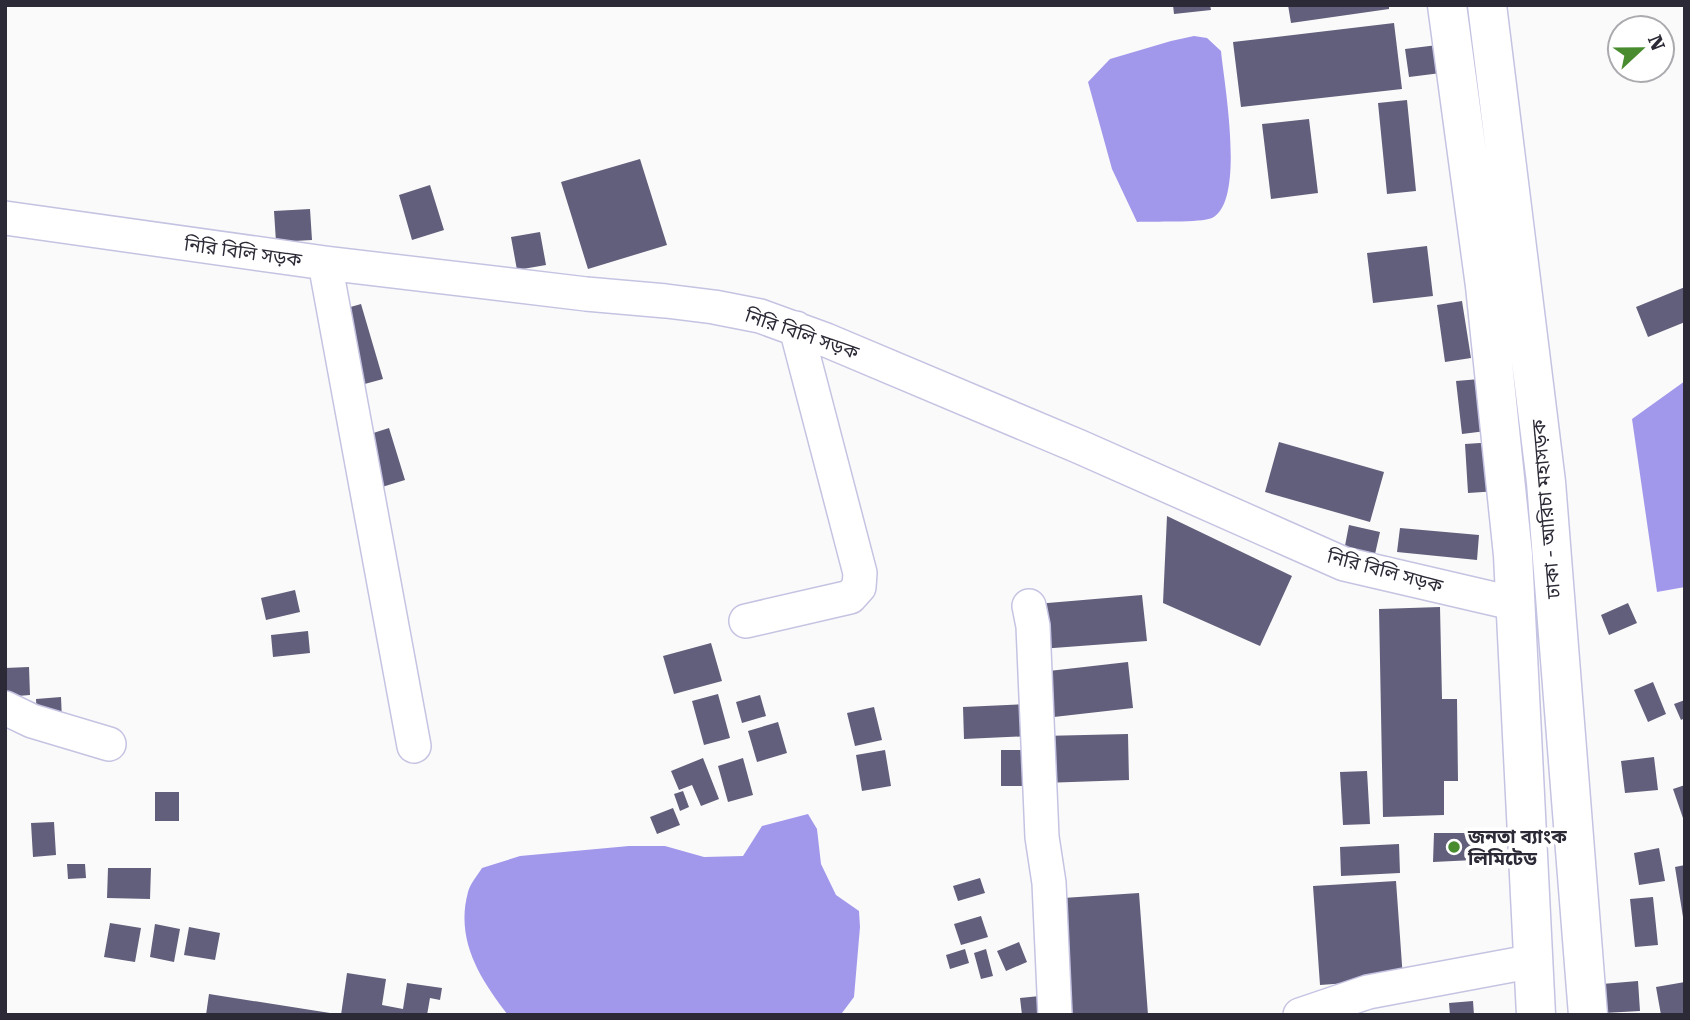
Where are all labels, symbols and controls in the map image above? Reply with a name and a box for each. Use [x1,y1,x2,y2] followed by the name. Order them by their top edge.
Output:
[1606,14,1676,84] north arrow
[1643,32,1670,54] text: N
[182,232,304,272] street label: নিরি বিলি সড়ক
[741,304,862,364] street label: নিরি বিলি সড়ক
[1527,418,1565,601] street label: ঢাকা - আরিচা মহাসড়ক
[1324,544,1446,598] street label: নিরি বিলি সড়ক
[1467,825,1567,870] place label: জনতা ব্যাংক লিমিটেড
[1446,839,1462,855] marker: জনতা ব্যাংক লিমিটেড

